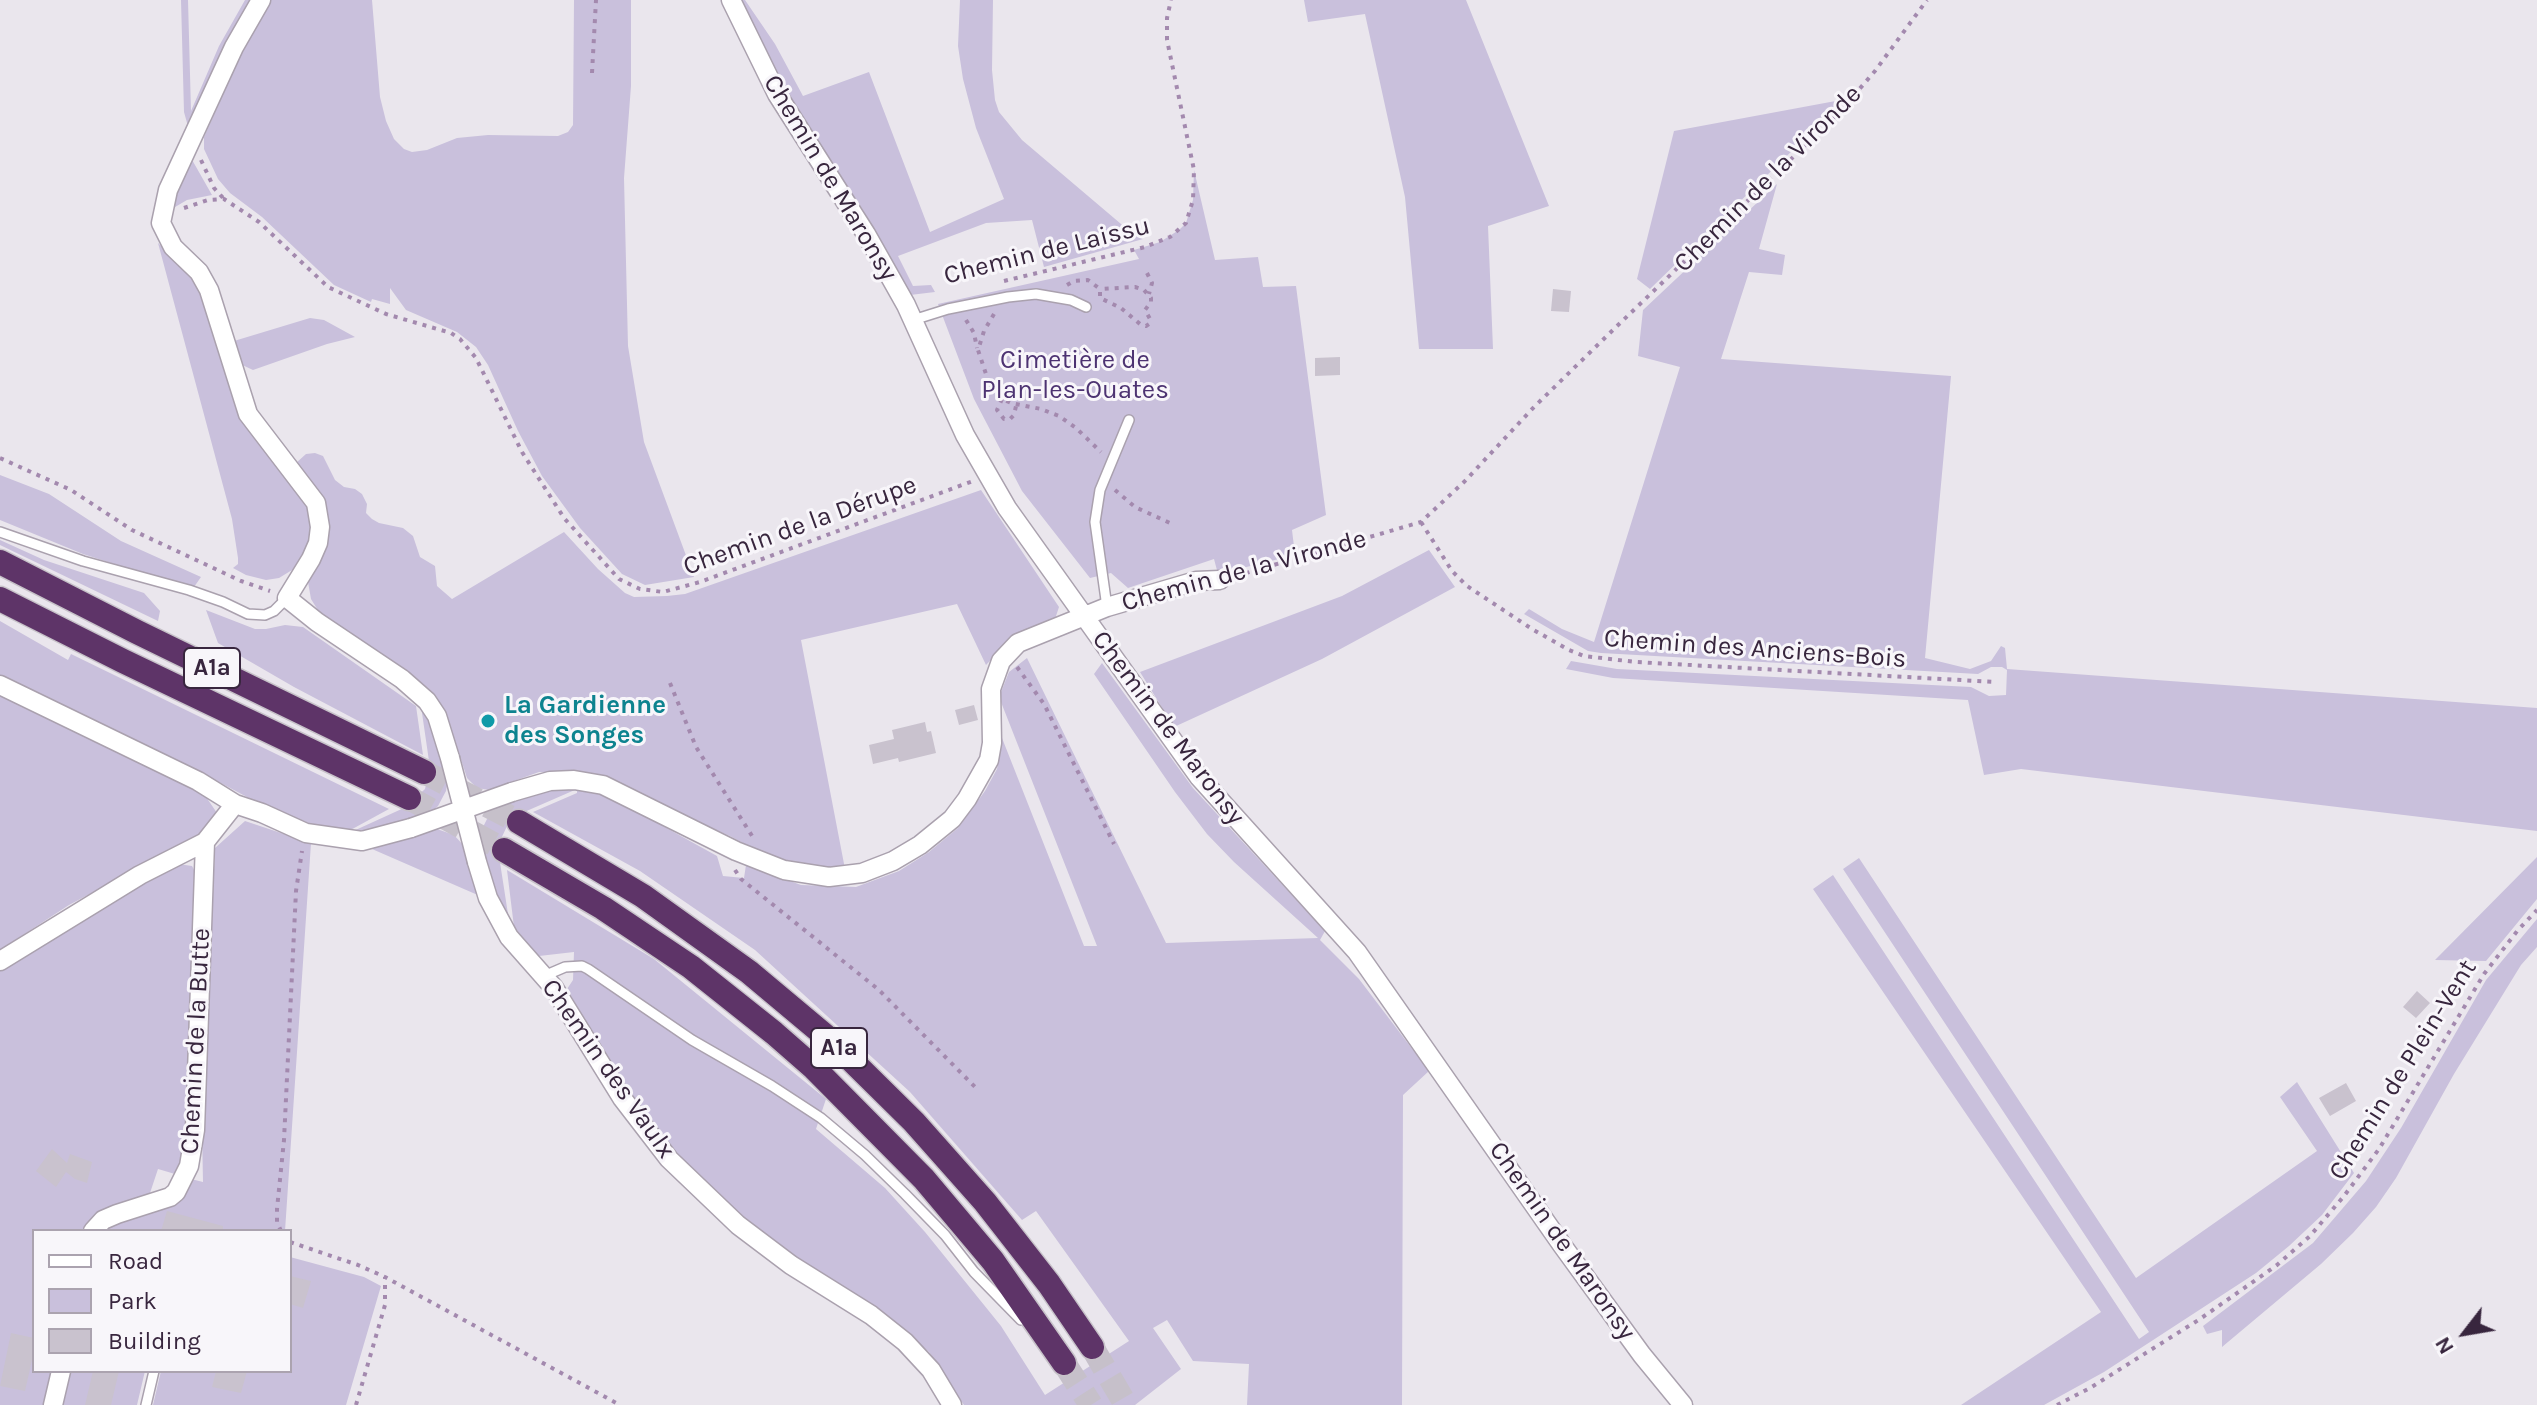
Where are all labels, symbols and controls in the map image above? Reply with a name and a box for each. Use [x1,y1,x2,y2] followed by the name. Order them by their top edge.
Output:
[756,69,904,287] street label: Chemin de Maronsy
[1668,79,1868,279] street label: Chemin de la Vironde
[941,210,1153,292] street label: Chemin de Laissu
[981,345,1169,406] park label: Cimetière de Plan-les-Ouates
[679,469,921,583] street label: Chemin de la Dérupe
[1118,523,1370,619] street label: Chemin de la Vironde
[1603,623,1907,675] street label: Chemin des Anciens-Bois
[1085,625,1251,831] street label: Chemin de Maronsy
[184,648,240,688] road number: A1a
[504,690,666,752] place label: La Gardienne des Songes
[479,712,497,730] marker: La Gardienne des Songes
[174,927,218,1155] street label: Chemin de la Butte
[2322,954,2484,1186] street label: Chemin de Plein-Vent
[534,973,682,1165] street label: Chemin des Vaulx
[811,1028,867,1068] road number: A1a
[1482,1136,1642,1346] street label: Chemin de Maronsy
[32,1229,292,1373] legend
[108,1247,163,1275] text: Road
[108,1287,157,1315] text: Park
[2425,1293,2505,1373] north arrow
[108,1327,201,1355] text: Building
[2429,1332,2460,1359] text: N

